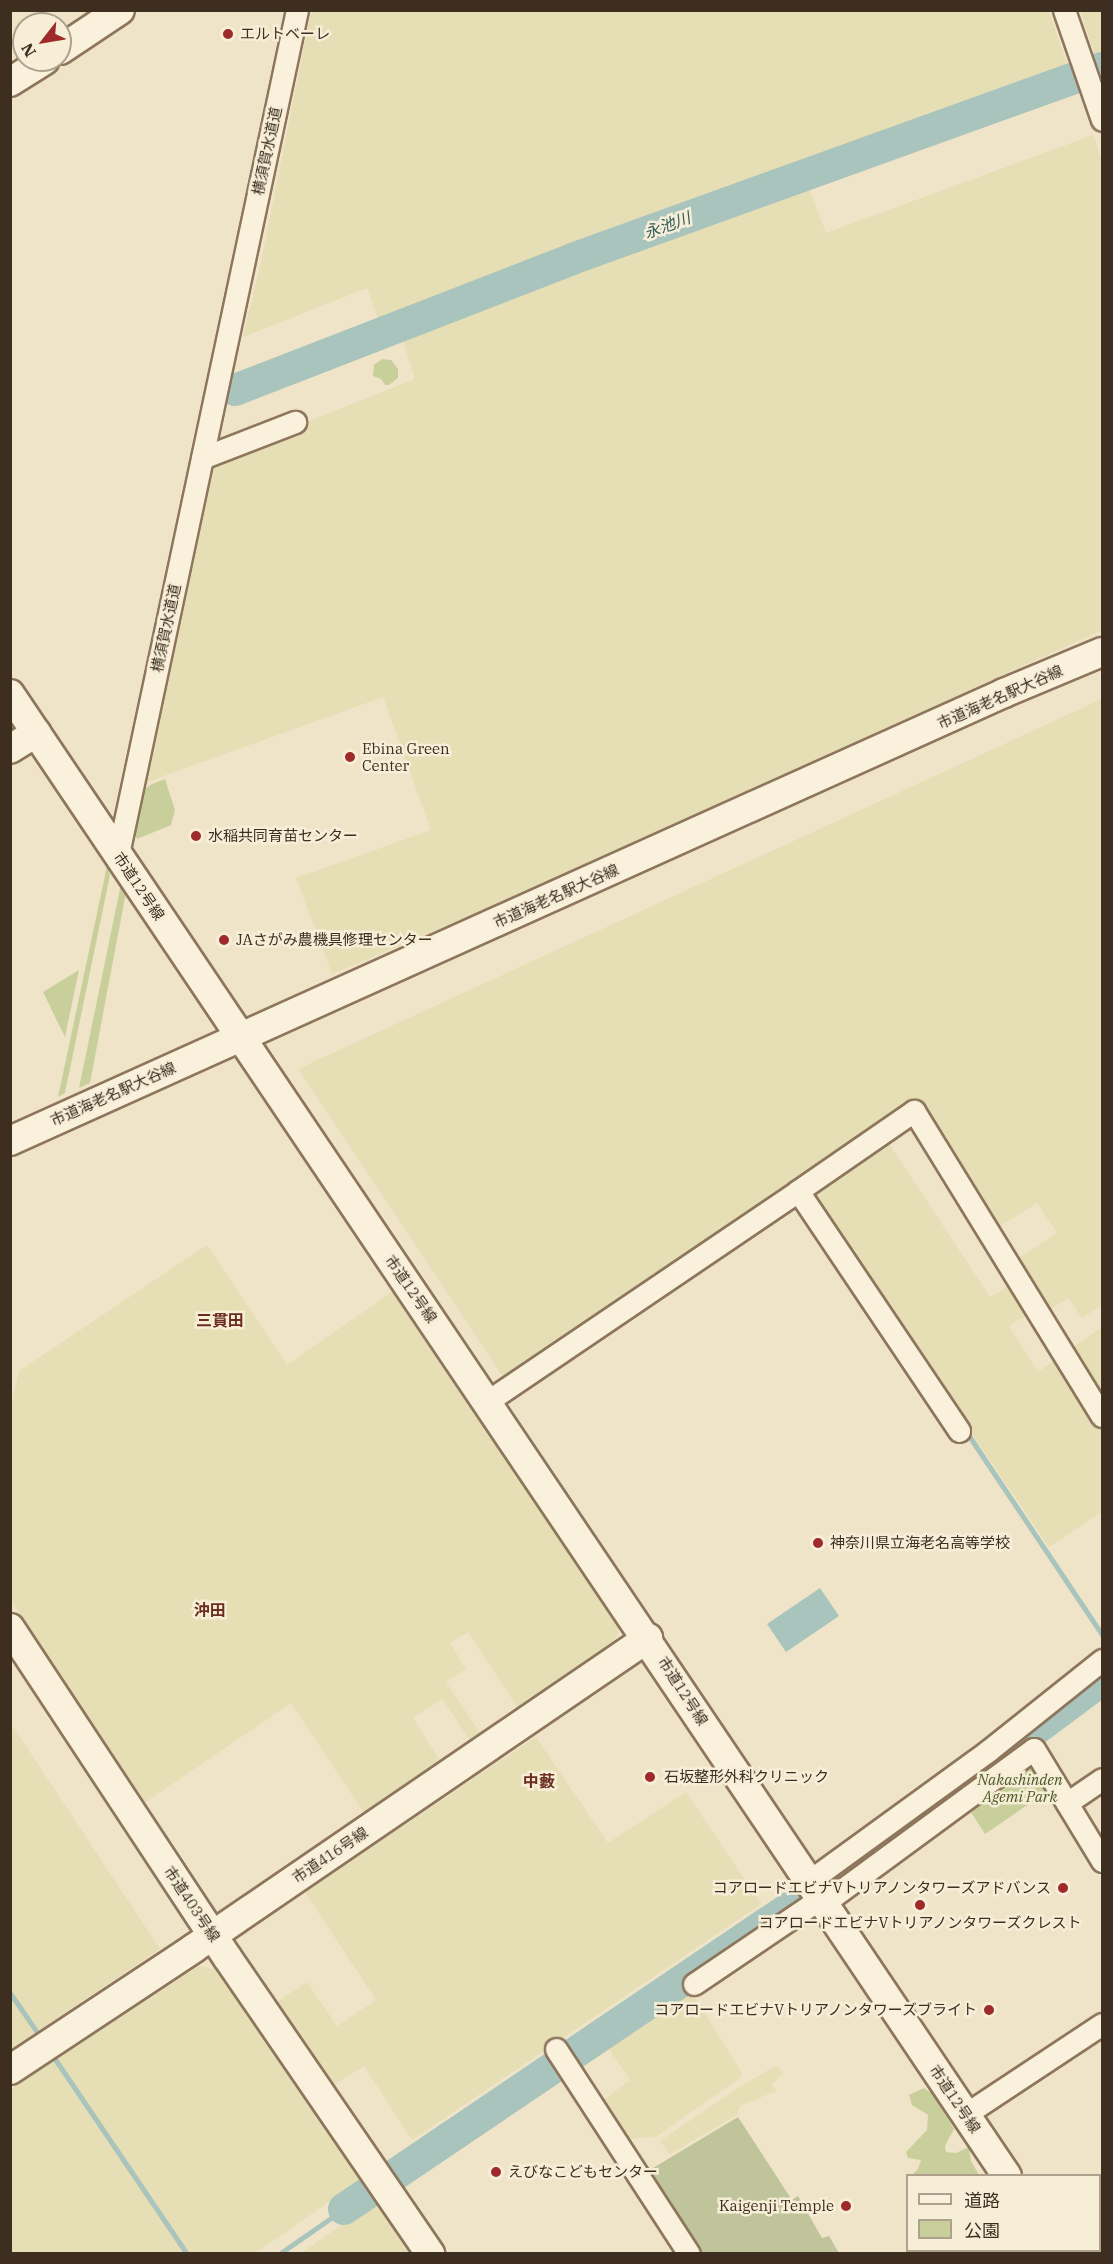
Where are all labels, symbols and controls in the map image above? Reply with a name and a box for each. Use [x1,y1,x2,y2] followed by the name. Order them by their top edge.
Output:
[12,12,72,72] north arrow
[240,25,330,43] place label: エルトベーレ
[221,27,235,41] marker: エルトベーレ
[16,40,40,61] text: N
[249,105,285,197] street label: 横須賀水道道
[641,208,693,242] water label: 永池川
[148,582,184,674] street label: 横須賀水道道
[935,661,1065,733] street label: 市道海老名駅大谷線
[362,739,450,774] place label: Ebina Green Center
[343,750,357,764] marker: Ebina Green Center
[208,827,358,845] place label: 水稲共同育苗センター
[189,829,203,843] marker: 水稲共同育苗センター
[110,849,168,923] street label: 市道12号線
[491,860,621,932] street label: 市道海老名駅大谷線
[236,931,433,949] place label: JAさがみ農機具修理センター
[217,933,231,947] marker: JAさがみ農機具修理センター
[48,1058,178,1130] street label: 市道海老名駅大谷線
[381,1252,441,1326] street label: 市道12号線
[196,1310,244,1330] district label: 三貫田
[830,1534,1010,1552] place label: 神奈川県立海老名高等学校
[811,1536,825,1550] marker: 神奈川県立海老名高等学校
[194,1600,226,1620] district label: 沖田
[654,1653,712,1729] street label: 市道12号線
[641,1768,659,1786] marker: 石坂整形外科クリニック
[664,1768,829,1786] place label: 石坂整形外科クリニック
[977,1770,1063,1805] park label: Nakashinden Agemi Park
[523,1771,555,1791] district label: 中藪
[289,1823,371,1887] street label: 市道416号線
[160,1863,224,1945] street label: 市道403号線
[711,1879,1051,1897] place label: コアロードエビナVトリアノンタワーズアドバンス
[1056,1881,1070,1895] marker: コアロードエビナVトリアノンタワーズアドバンス
[913,1898,927,1912] marker: コアロードエビナVトリアノンタワーズクレスト
[758,1914,1082,1932] place label: コアロードエビナVトリアノンタワーズクレスト
[652,2001,977,2019] place label: コアロードエビナVトリアノンタワーズブライト
[982,2003,996,2017] marker: コアロードエビナVトリアノンタワーズブライト
[926,2062,984,2136] street label: 市道12号線
[508,2163,658,2181] place label: えびなこどもセンター
[489,2165,503,2179] marker: えびなこどもセンター
[906,2174,1101,2252] legend
[964,2189,1000,2212] text: 道路
[719,2197,834,2215] place label: Kaigenji Temple
[839,2199,853,2213] marker: Kaigenji Temple
[964,2219,1000,2242] text: 公園

